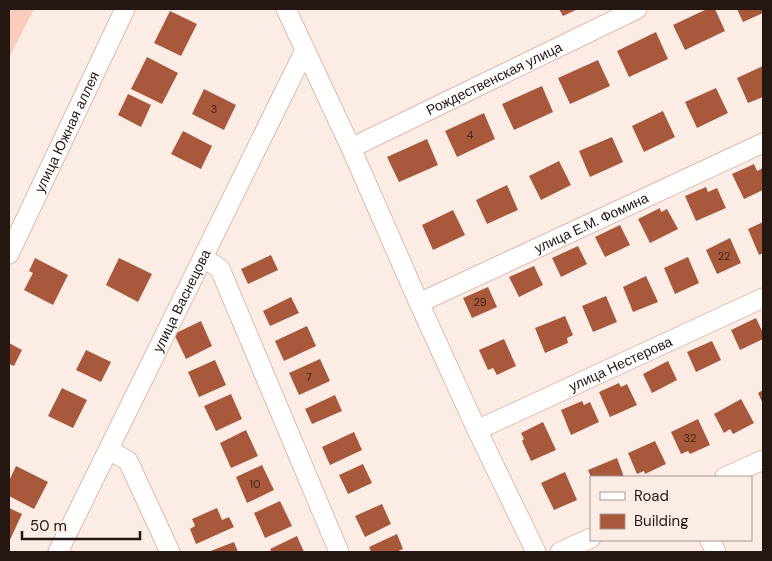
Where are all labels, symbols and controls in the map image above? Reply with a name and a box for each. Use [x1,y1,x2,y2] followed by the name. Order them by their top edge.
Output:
[423,38,565,119] street label: Рождественская улица
[30,68,103,196] street label: улица Южная аллея
[211,102,217,116] house number: 3
[467,128,474,142] house number: 4
[531,188,651,257] street label: улица Е.М. Фомина
[149,246,215,355] street label: улица Васнецова
[718,249,730,263] house number: 22
[473,295,487,309] house number: 29
[566,332,675,395] street label: улица Нестерова
[306,370,312,384] house number: 7
[684,431,696,445] house number: 32
[590,476,752,541] legend
[250,477,260,491] house number: 10
[634,486,669,506] text: Road
[22,508,140,540] scale bar
[634,511,689,531] text: Building
[30,516,67,536] text: 50 m

